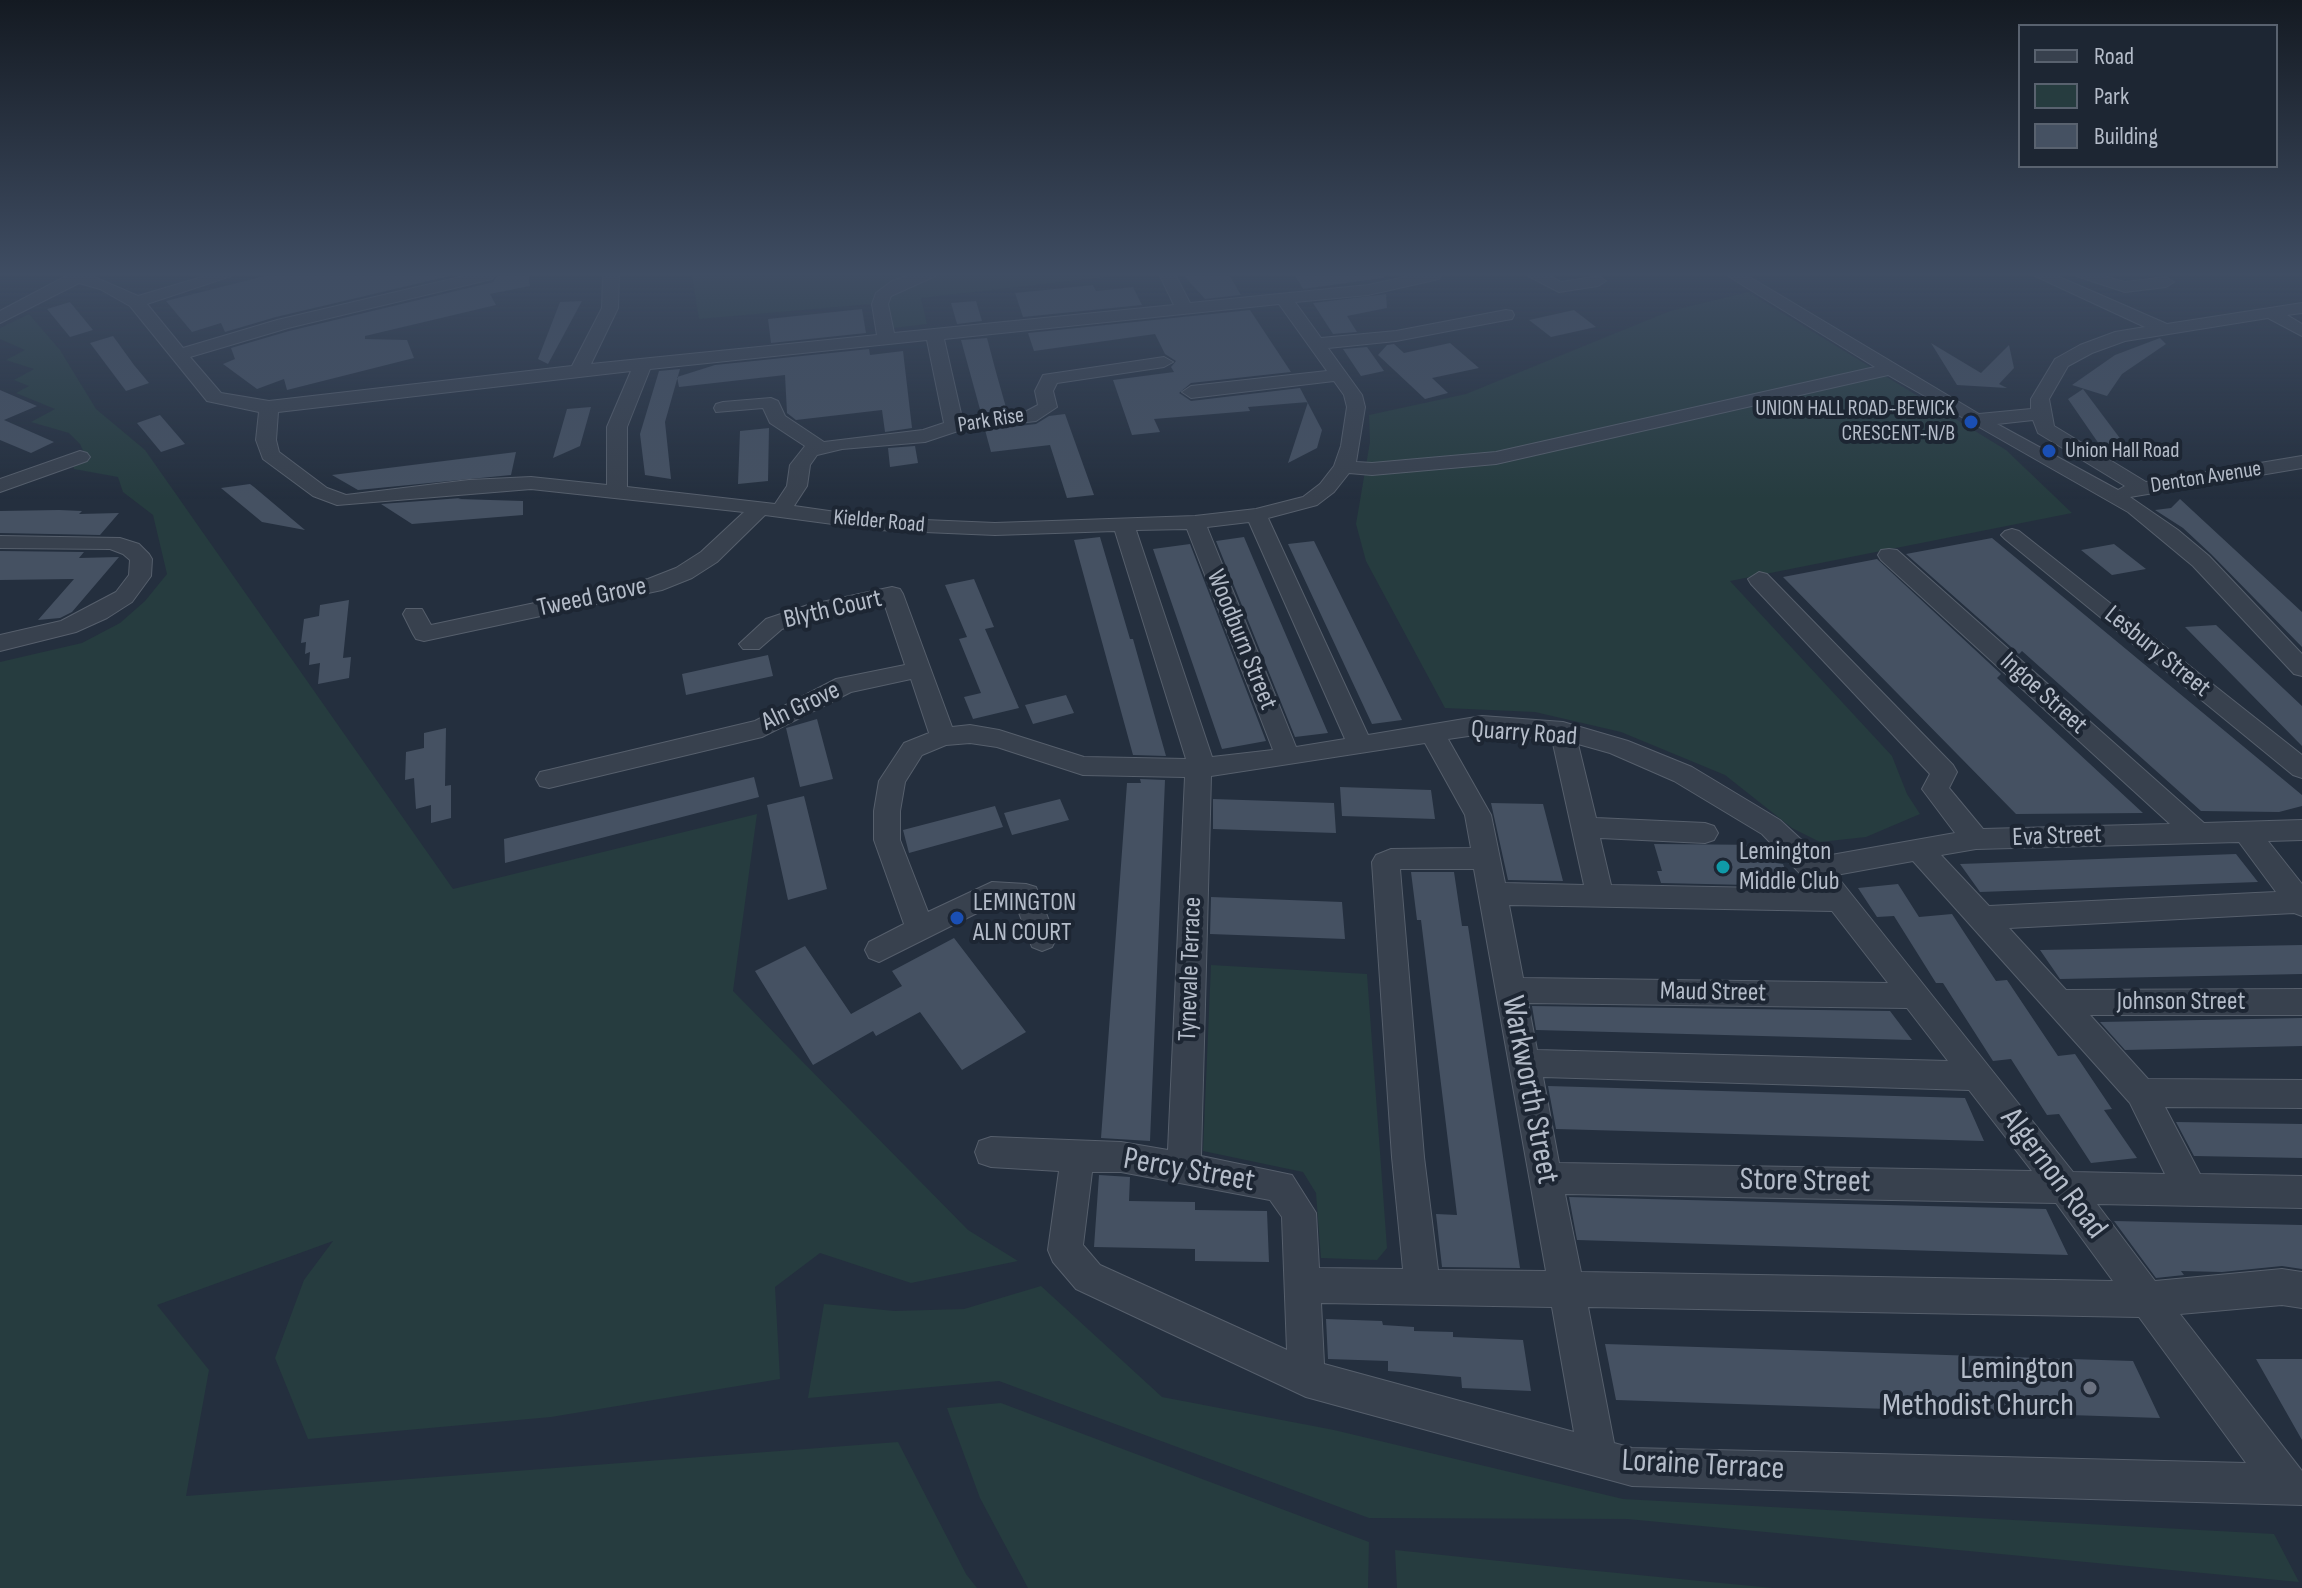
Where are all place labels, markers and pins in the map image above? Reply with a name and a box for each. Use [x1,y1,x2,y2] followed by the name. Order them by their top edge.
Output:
[1755,396,1955,448] place label: UNION HALL ROAD-BEWICK CRESCENT-N/B
[1962,413,1980,431] marker: UNION HALL ROAD-BEWICK CRESCENT-N/B
[2065,438,2179,464] place label: Union Hall Road
[2040,442,2058,460] marker: Union Hall Road
[1739,836,1839,898] place label: Lemington Middle Club
[1714,858,1732,876] marker: Lemington Middle Club
[973,887,1076,948] place label: LEMINGTON ALN COURT
[948,909,966,927] marker: LEMINGTON ALN COURT
[1882,1351,2074,1426] place label: Lemington Methodist Church
[2081,1379,2099,1397] marker: Lemington Methodist Church

